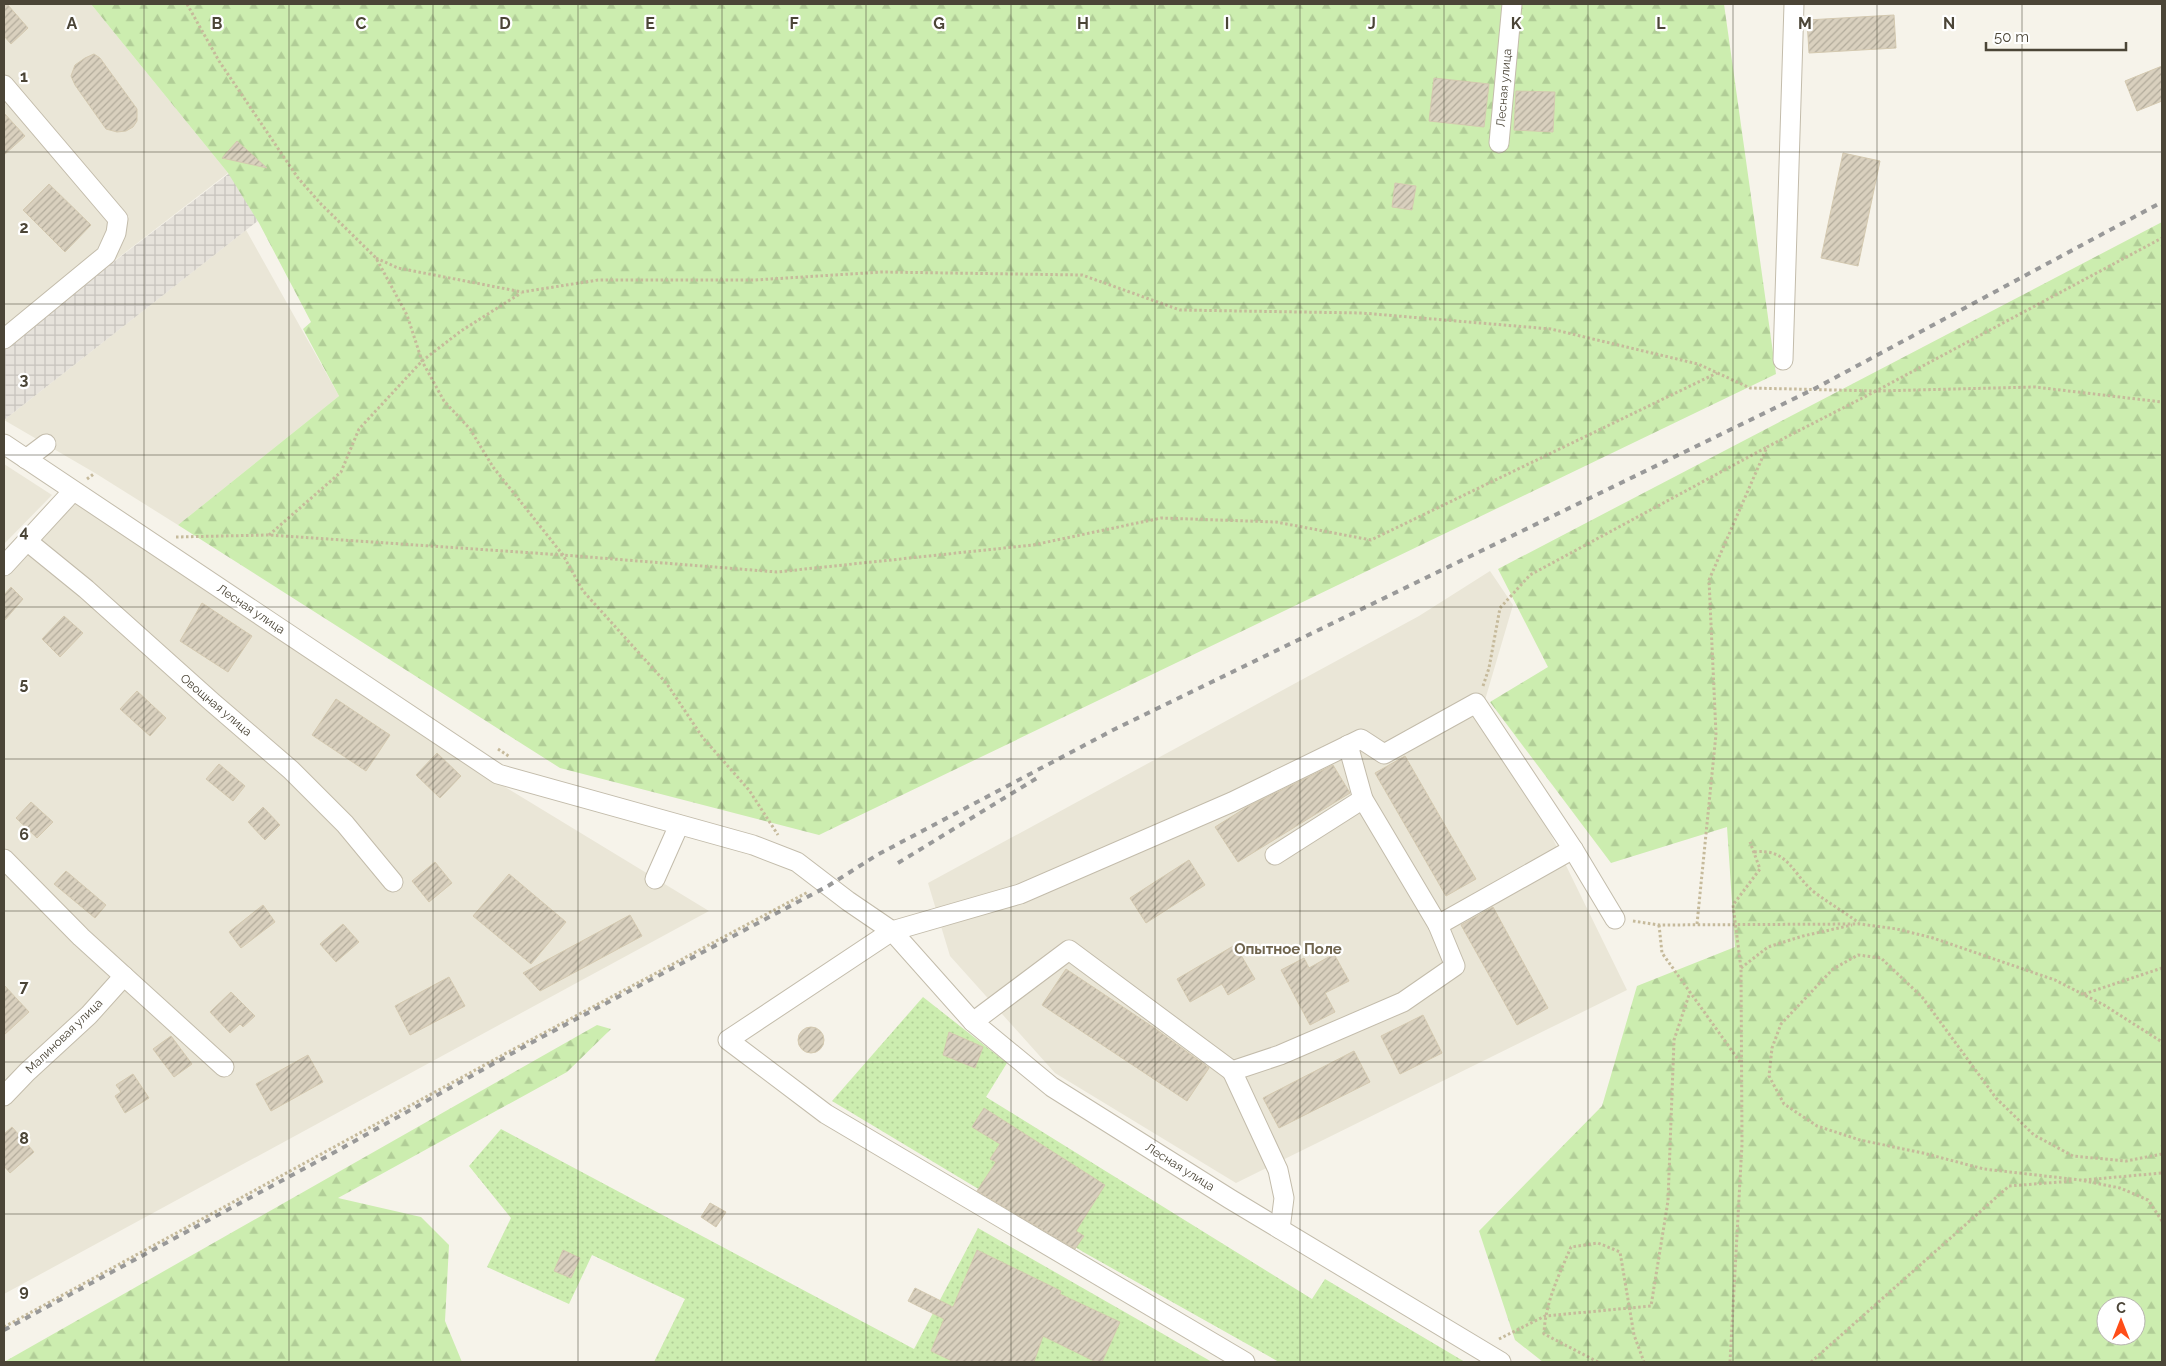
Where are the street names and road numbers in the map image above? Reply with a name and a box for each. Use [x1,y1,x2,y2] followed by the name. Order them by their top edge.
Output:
[1494,48,1514,128] street label: Лесная улица
[214,581,288,637] street label: Лесная улица
[177,671,255,739] street label: Овощная улица
[23,996,105,1076] street label: Малиновая улица
[1143,1140,1217,1194] street label: Лесная улица

